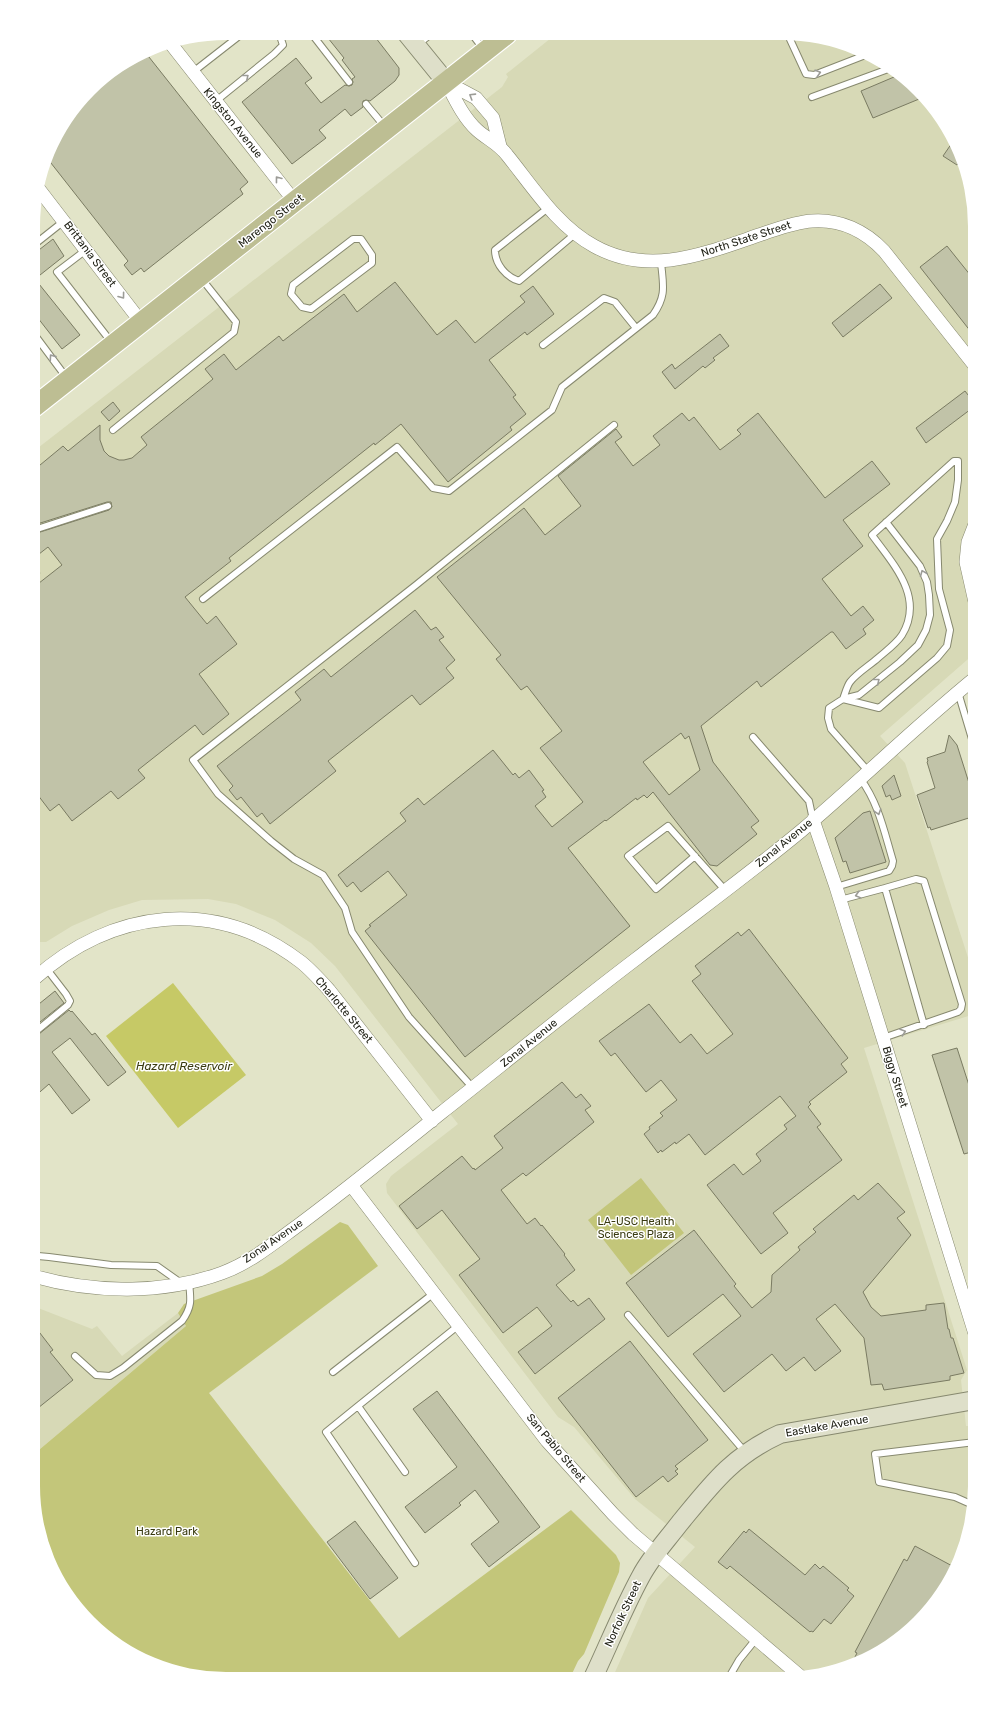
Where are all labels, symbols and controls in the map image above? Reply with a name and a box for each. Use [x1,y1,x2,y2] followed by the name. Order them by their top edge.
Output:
[815,69,822,78] one-way arrow
[242,74,249,81] one-way arrow
[201,85,265,161] street label: Kingston Avenue
[470,94,477,101] one-way arrow
[275,177,282,184] one-way arrow
[236,191,307,250] street label: Marengo Street
[699,218,793,260] street label: North State Street
[61,219,119,290] street label: Brittania Street
[117,292,124,299] one-way arrow
[50,354,57,361] one-way arrow
[920,570,928,578] one-way arrow
[872,679,879,686] one-way arrow
[873,809,882,816] one-way arrow
[753,816,815,870] street label: Zonal Avenue
[854,890,861,899] one-way arrow
[313,974,376,1046] street label: Charlotte Street
[498,1016,560,1070] street label: Zonal Avenue
[900,1028,907,1037] one-way arrow
[880,1045,911,1110] street label: Biggy Street
[136,1059,232,1073] water label: Hazard Reservoir
[598,1215,674,1241] park label: LA-USC Health Sciences Plaza
[241,1216,305,1266] street label: Zonal Avenue
[524,1411,589,1485] street label: San Pablo Street
[785,1412,869,1440] street label: Eastlake Avenue
[136,1525,198,1538] park label: Hazard Park
[602,1578,644,1649] street label: Norfolk Street

